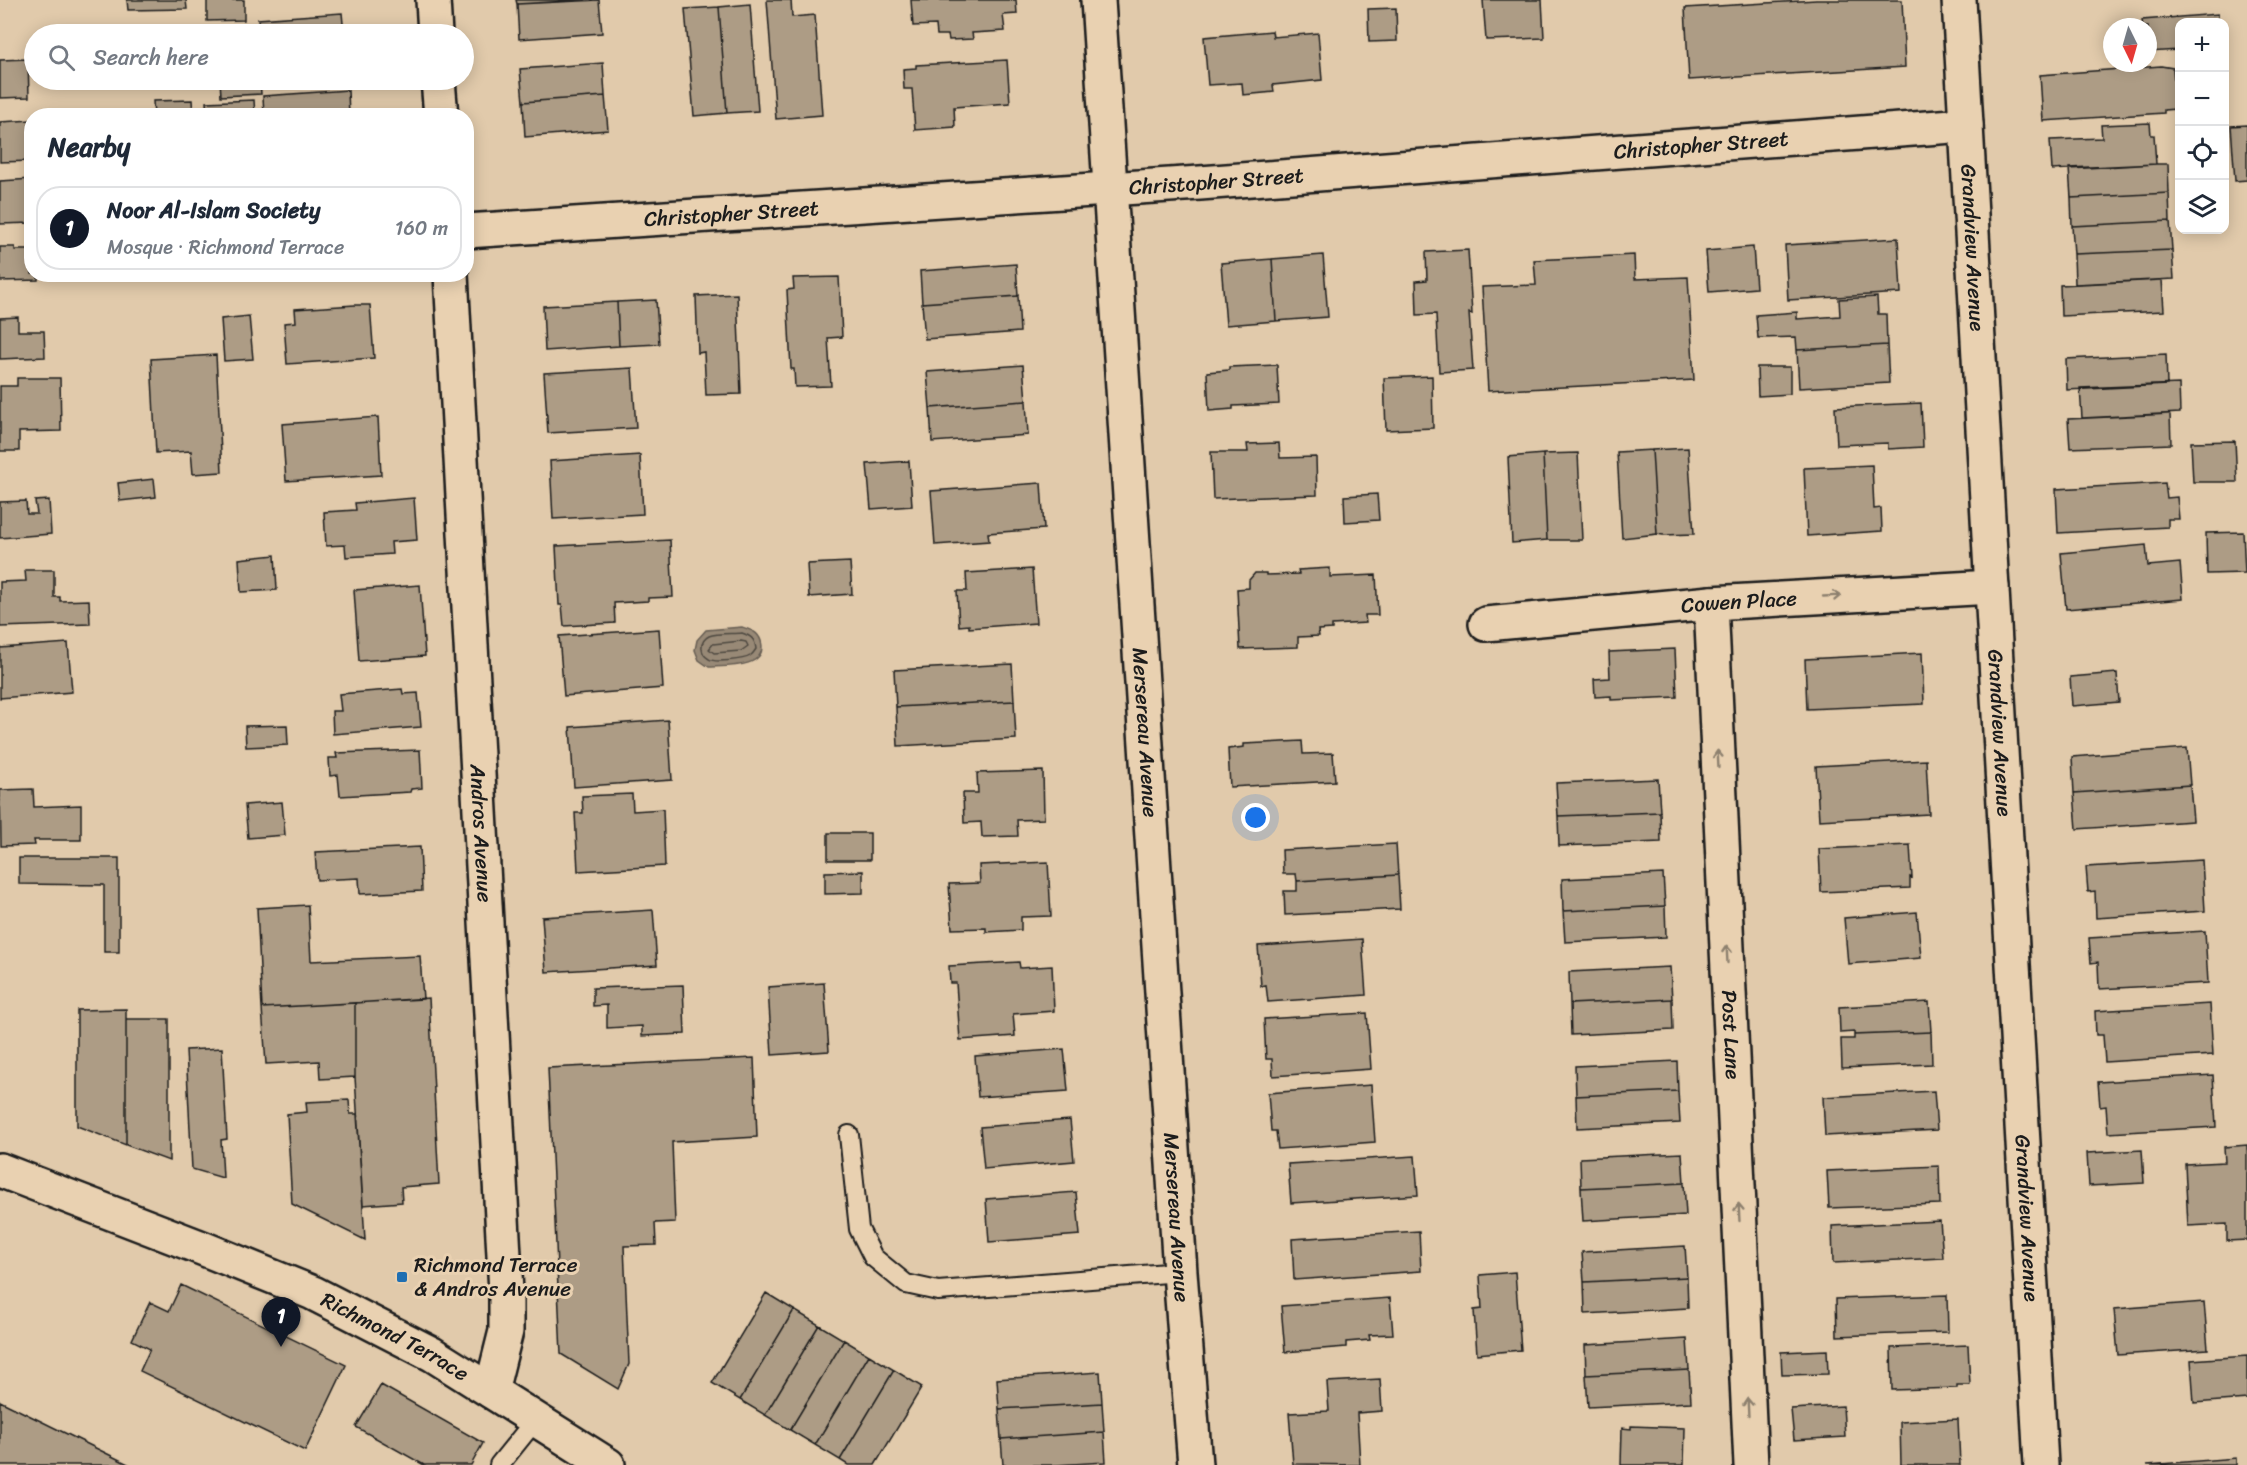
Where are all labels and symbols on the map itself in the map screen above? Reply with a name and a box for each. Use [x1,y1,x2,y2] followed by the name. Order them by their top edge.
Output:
[2103,18,2157,72] north arrow
[1612,120,1790,171] street label: Christopher Street
[1128,156,1305,207] street label: Christopher Street
[1949,163,1997,332] street label: Grandview Avenue
[643,189,820,238] street label: Christopher Street
[1679,579,1798,625] street label: Cowen Place
[1822,591,1842,602] one-way arrow
[1121,646,1170,819] street label: Mersereau Avenue
[1976,648,2024,817] street label: Grandview Avenue
[1713,750,1724,770] one-way arrow
[458,762,504,904] street label: Andros Avenue
[1241,803,1270,832] your location
[1722,945,1733,965] one-way arrow
[1710,989,1752,1080] street label: Post Lane
[1152,1131,1201,1304] street label: Mersereau Avenue
[2004,1133,2051,1303] street label: Grandview Avenue
[1734,1202,1745,1222] one-way arrow
[414,1246,578,1308] place label: Richmond Terrace & Andros Avenue
[395,1270,409,1284] marker: Richmond Terrace & Andros Avenue
[314,1281,477,1392] street label: Richmond Terrace
[262,1298,300,1347] pin: 1
[1742,1397,1753,1417] one-way arrow

